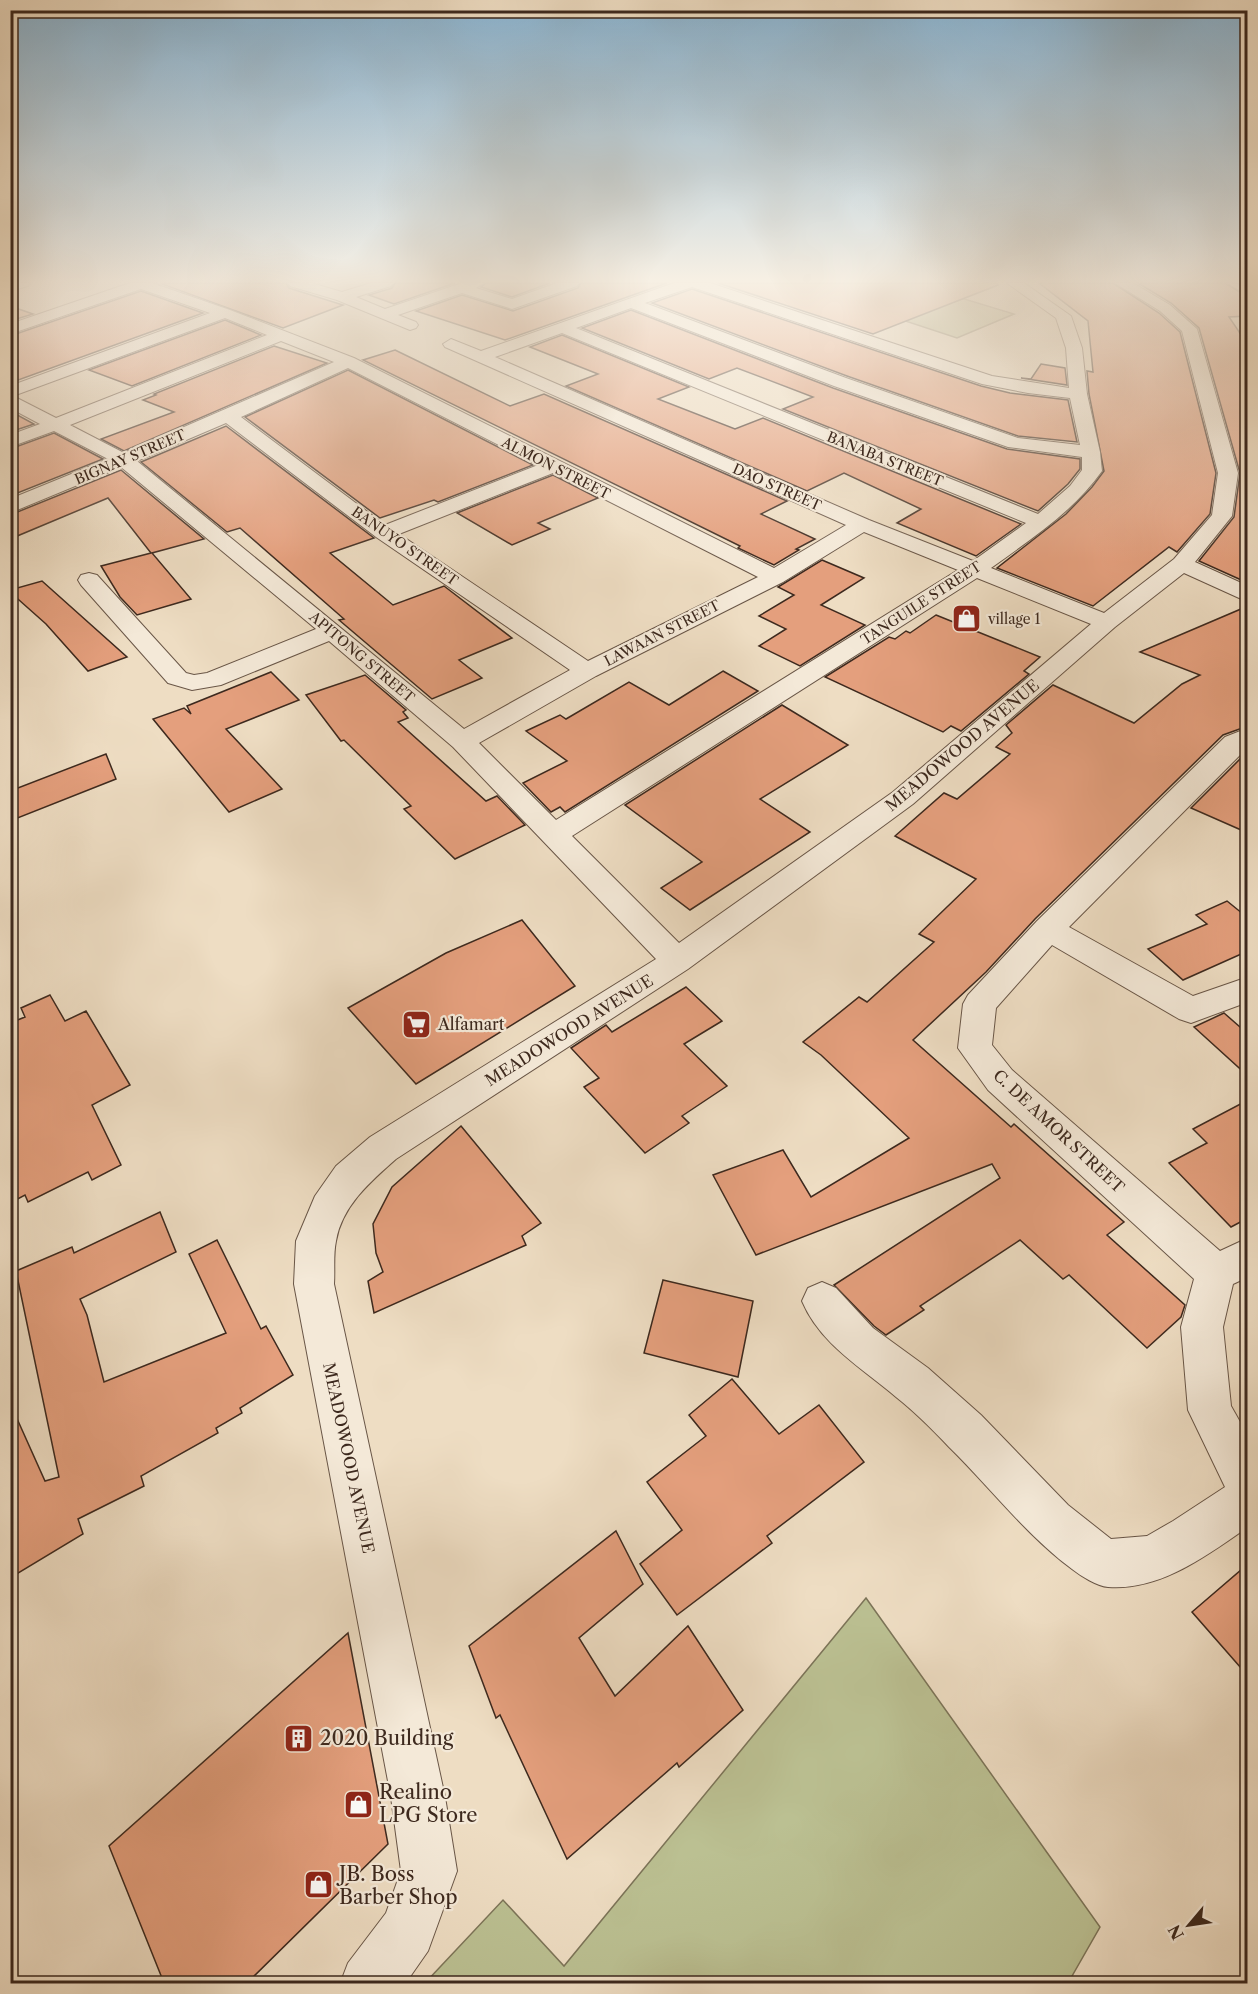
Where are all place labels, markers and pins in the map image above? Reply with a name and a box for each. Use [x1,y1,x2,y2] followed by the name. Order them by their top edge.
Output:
[951,603,983,635] shop icon: village 1
[987,610,1040,628] place label: village 1
[401,1008,433,1040] supermarket icon: Alfamart
[437,1014,505,1034] place label: Alfamart
[283,1722,315,1754] building icon: 2020 Building
[320,1726,454,1750] place label: 2020 Building
[379,1780,477,1827] place label: Realino LPG Store
[342,1788,374,1820] shop icon: Realino LPG Store
[336,1862,458,1909] place label: JB. Boss Barber Shop
[302,1869,334,1901] shop icon: JB. Boss Barber Shop

